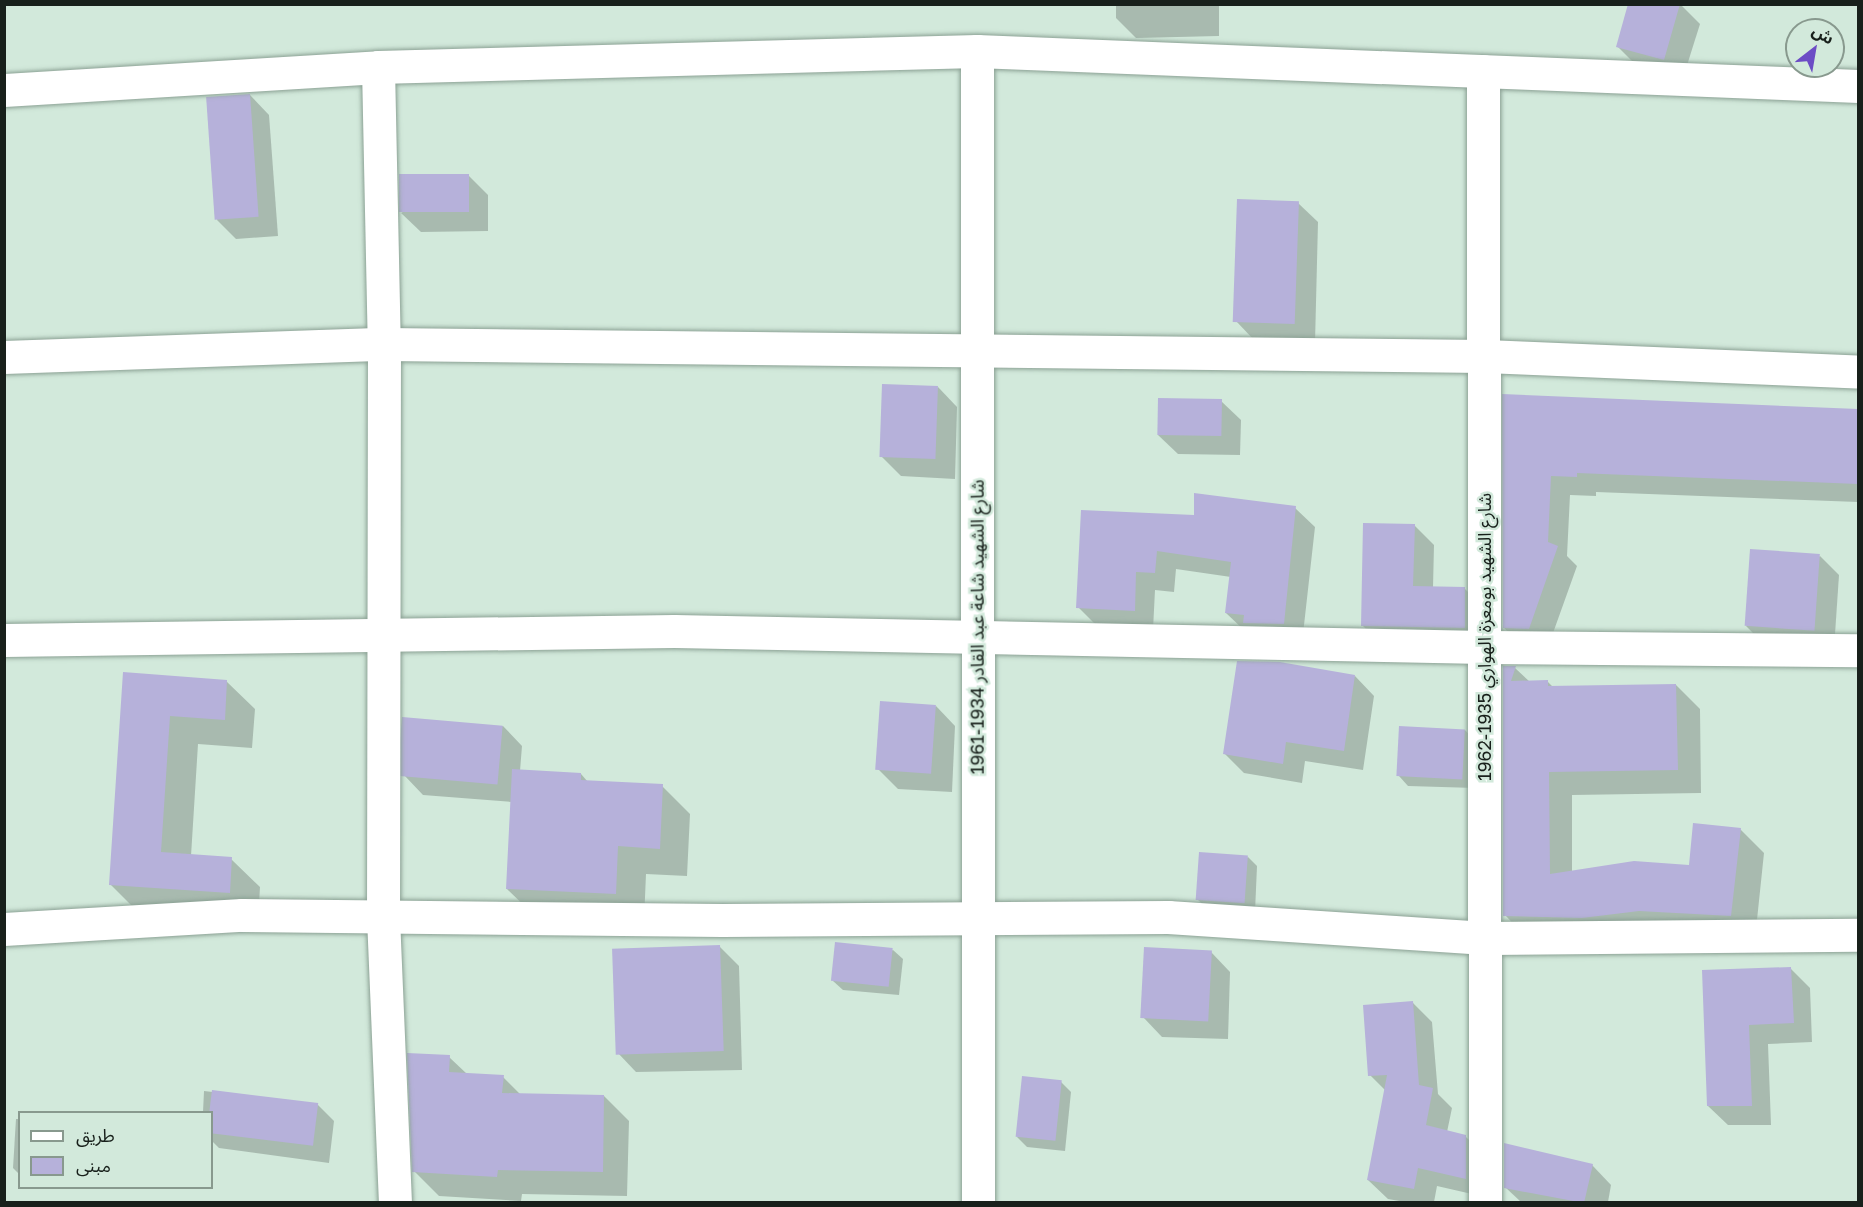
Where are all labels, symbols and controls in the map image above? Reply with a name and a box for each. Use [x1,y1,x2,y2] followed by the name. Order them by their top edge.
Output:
[1785,18,1845,78] north arrow
[1809,20,1838,48] text: ش
[966,480,988,774] street label: شارع الشهيد شاعة عبد القادر 1934-1961
[1473,493,1495,781] street label: شارع الشهيد بومعزة الهواري 1935-1962
[18,1111,213,1189] legend
[76,1124,115,1146] text: طريق
[76,1154,111,1176] text: مبنى

